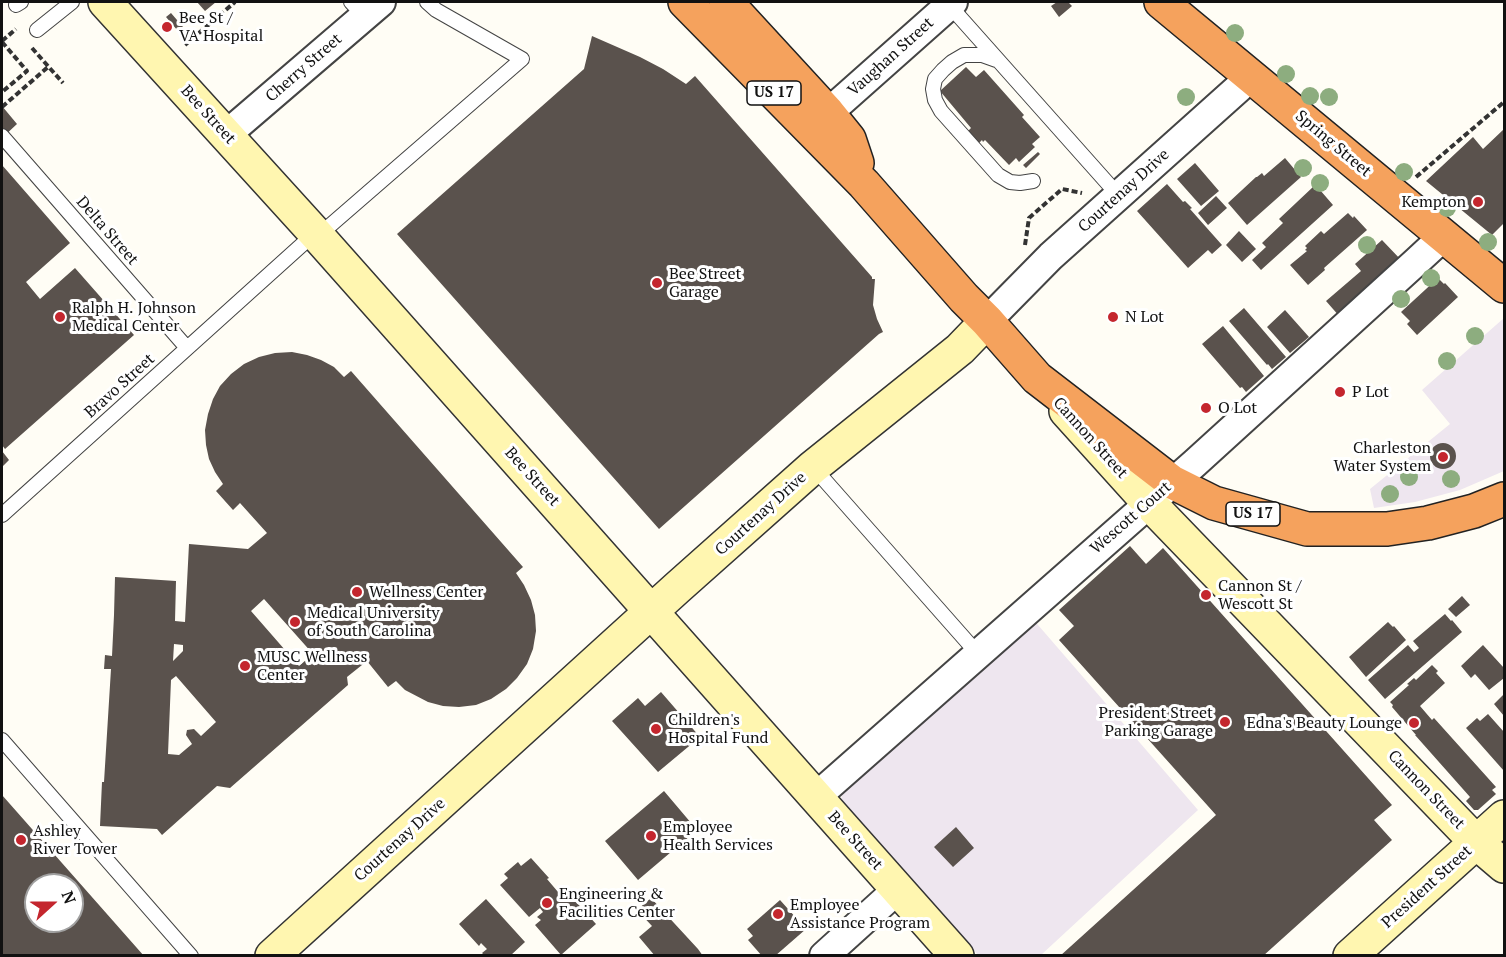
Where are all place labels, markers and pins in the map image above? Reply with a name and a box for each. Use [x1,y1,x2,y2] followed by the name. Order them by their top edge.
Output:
[179,8,263,46] place label: Bee St / VA Hospital
[160,20,174,34] marker: Bee St / VA Hospital
[1401,192,1466,212] place label: Kempton
[1471,195,1485,209] marker: Kempton
[669,264,742,302] place label: Bee Street Garage
[650,276,664,290] marker: Bee Street Garage
[72,298,196,336] place label: Ralph H. Johnson Medical Center
[1125,307,1164,327] place label: N Lot
[53,310,67,324] marker: Ralph H. Johnson Medical Center
[1106,310,1120,324] marker: N Lot
[1352,382,1389,402] place label: P Lot
[1333,385,1347,399] marker: P Lot
[1218,398,1257,418] place label: O Lot
[1199,401,1213,415] marker: O Lot
[1334,438,1431,476] place label: Charleston Water System
[1436,450,1450,464] marker: Charleston Water System
[1218,576,1302,614] place label: Cannon St / Wescott St
[369,582,483,602] place label: Wellness Center
[350,585,364,599] marker: Wellness Center
[1199,588,1213,602] marker: Cannon St / Wescott St
[307,603,440,641] place label: Medical University of South Carolina
[288,615,302,629] marker: Medical University of South Carolina
[257,647,367,685] place label: MUSC Wellness Center
[238,659,252,673] marker: MUSC Wellness Center
[1099,703,1213,741] place label: President Street Parking Garage
[668,710,768,748] place label: Children's Hospital Fund
[1246,713,1402,733] place label: Edna's Beauty Lounge
[1218,715,1232,729] marker: President Street Parking Garage
[1407,716,1421,730] marker: Edna's Beauty Lounge
[649,722,663,736] marker: Children's Hospital Fund
[663,817,773,855] place label: Employee Health Services
[33,821,117,859] place label: Ashley River Tower
[644,829,658,843] marker: Employee Health Services
[14,833,28,847] marker: Ashley River Tower
[559,884,675,922] place label: Engineering & Facilities Center
[790,895,930,933] place label: Employee Assistance Program
[540,896,554,910] marker: Engineering & Facilities Center
[771,907,785,921] marker: Employee Assistance Program

